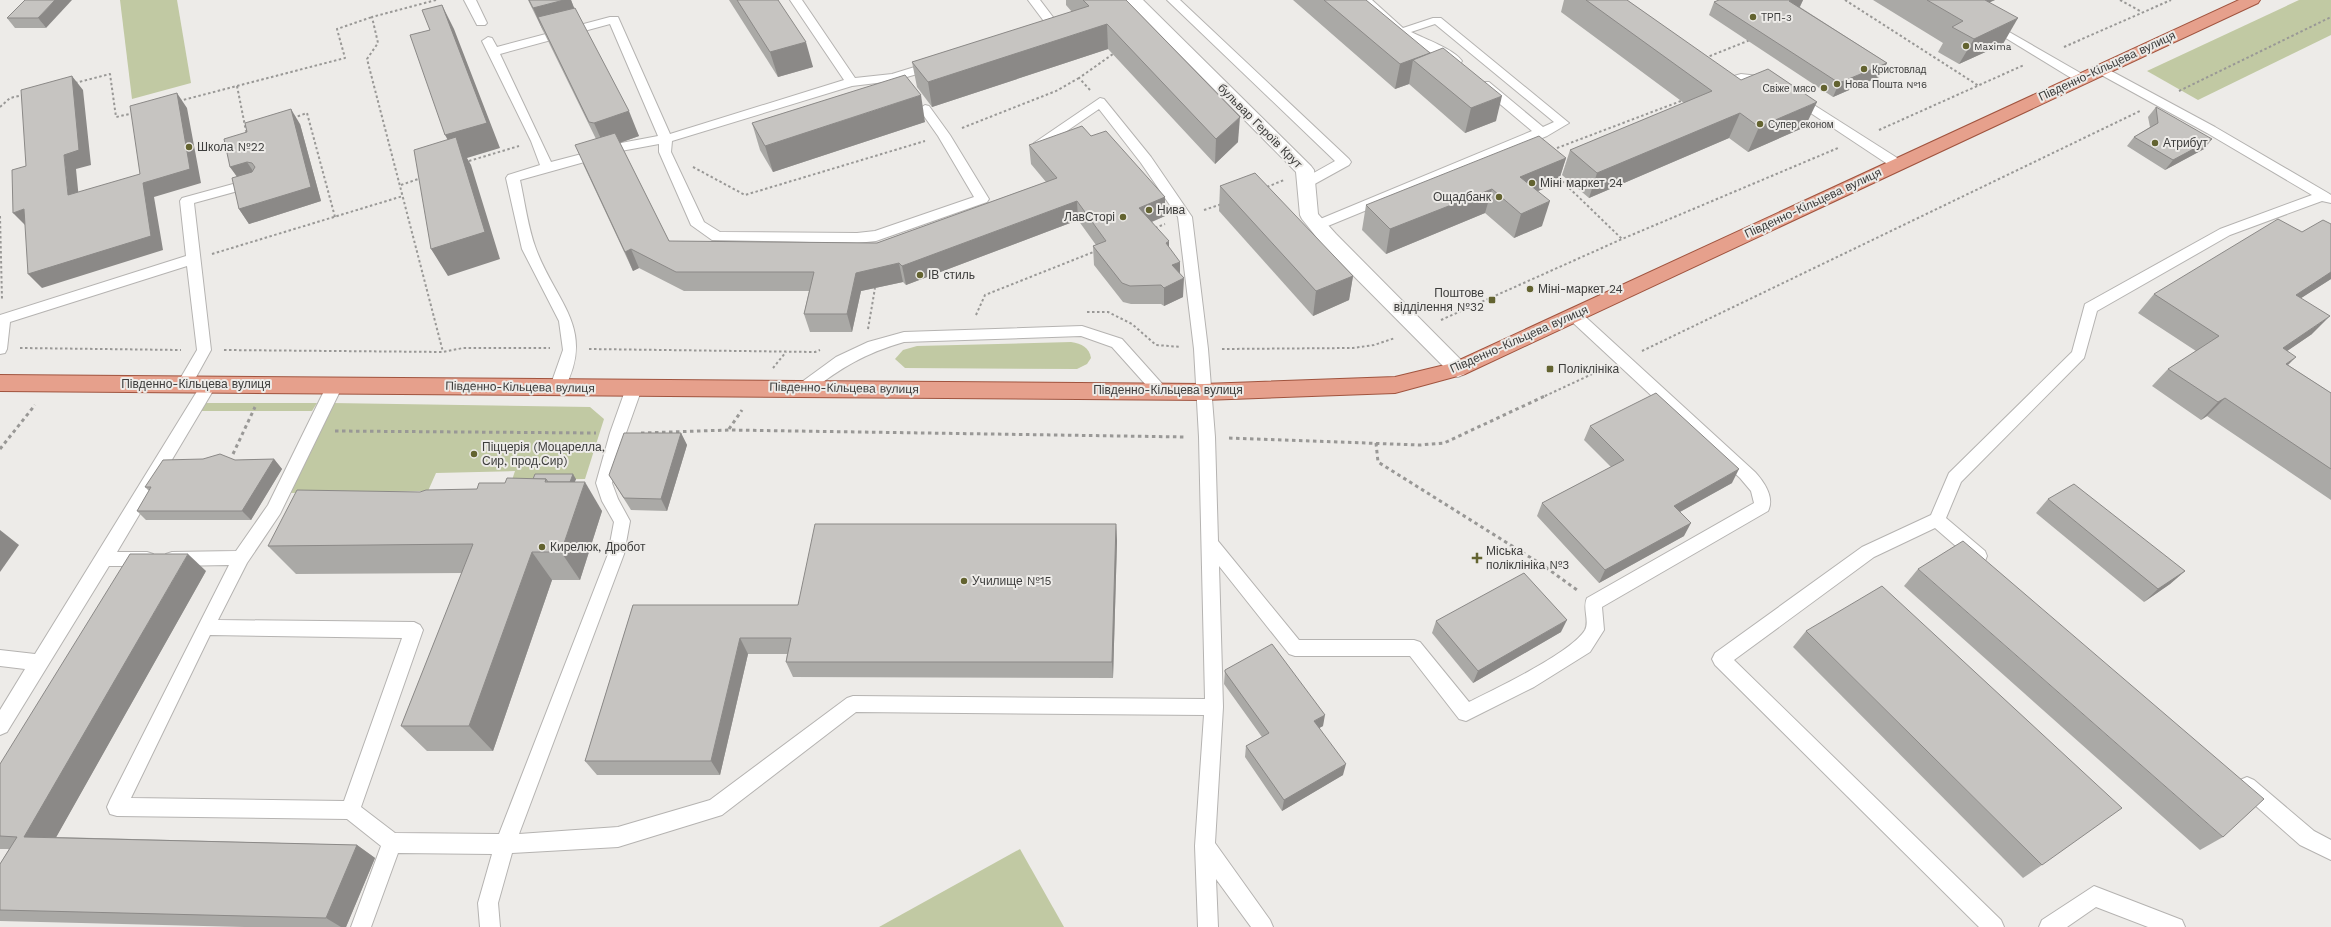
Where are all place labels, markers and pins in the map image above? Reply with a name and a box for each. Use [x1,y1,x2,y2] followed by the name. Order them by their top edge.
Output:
[1748,12,1758,22] marker: ТРП-3
[1761,12,1792,23] place label: ТРП-3
[1961,41,1971,51] marker: Maxima
[1974,41,2012,52] place label: Maxima
[1859,64,1869,74] marker: Кристовлад
[1872,64,1926,75] place label: Кристовлад
[1832,79,1842,89] marker: Нова Пошта №16
[1845,79,1927,90] place label: Нова Пошта №16
[1763,83,1816,94] place label: Свіже мясо
[1819,83,1829,93] marker: Свіже мясо
[1755,119,1765,129] marker: Супер економ
[1768,119,1834,130] place label: Супер економ
[2163,136,2208,150] place label: Атрибут
[2150,138,2160,148] marker: Атрибут
[197,140,265,154] place label: Школа №22
[184,142,194,152] marker: Школа №22
[1540,176,1623,190] place label: Міні маркет 24
[1527,178,1537,188] marker: Міні маркет 24
[1433,190,1492,204] place label: Ощадбанк
[1494,192,1504,202] marker: Ощадбанк
[1157,203,1186,217] place label: Нива
[1144,205,1154,215] marker: Нива
[1064,210,1115,224] place label: ЛавСторі
[1118,212,1128,222] marker: ЛавСторі
[928,268,975,282] place label: ІВ стиль
[915,270,925,280] marker: ІВ стиль
[1538,282,1623,296] place label: Міні-маркет 24
[1525,284,1535,294] marker: Міні-маркет 24
[1394,286,1484,314] place label: Поштове відділення №32
[1487,295,1497,305] marker: Поштове відділення №32
[1558,362,1620,376] place label: Поліклініка
[1545,364,1555,374] marker: Поліклініка
[482,440,605,468] place label: Піццерія (Моцарелла, Сир, прод.Сир)
[469,449,479,459] marker: Піццерія (Моцарелла, Сир, прод.Сир)
[550,540,646,554] place label: Кирелюк, Дробот
[537,542,547,552] marker: Кирелюк, Дробот
[1486,544,1569,572] place label: Міська поліклініка №3
[1471,552,1483,564] marker: Міська поліклініка №3
[972,574,1052,588] place label: Училище №15
[959,576,969,586] marker: Училище №15

